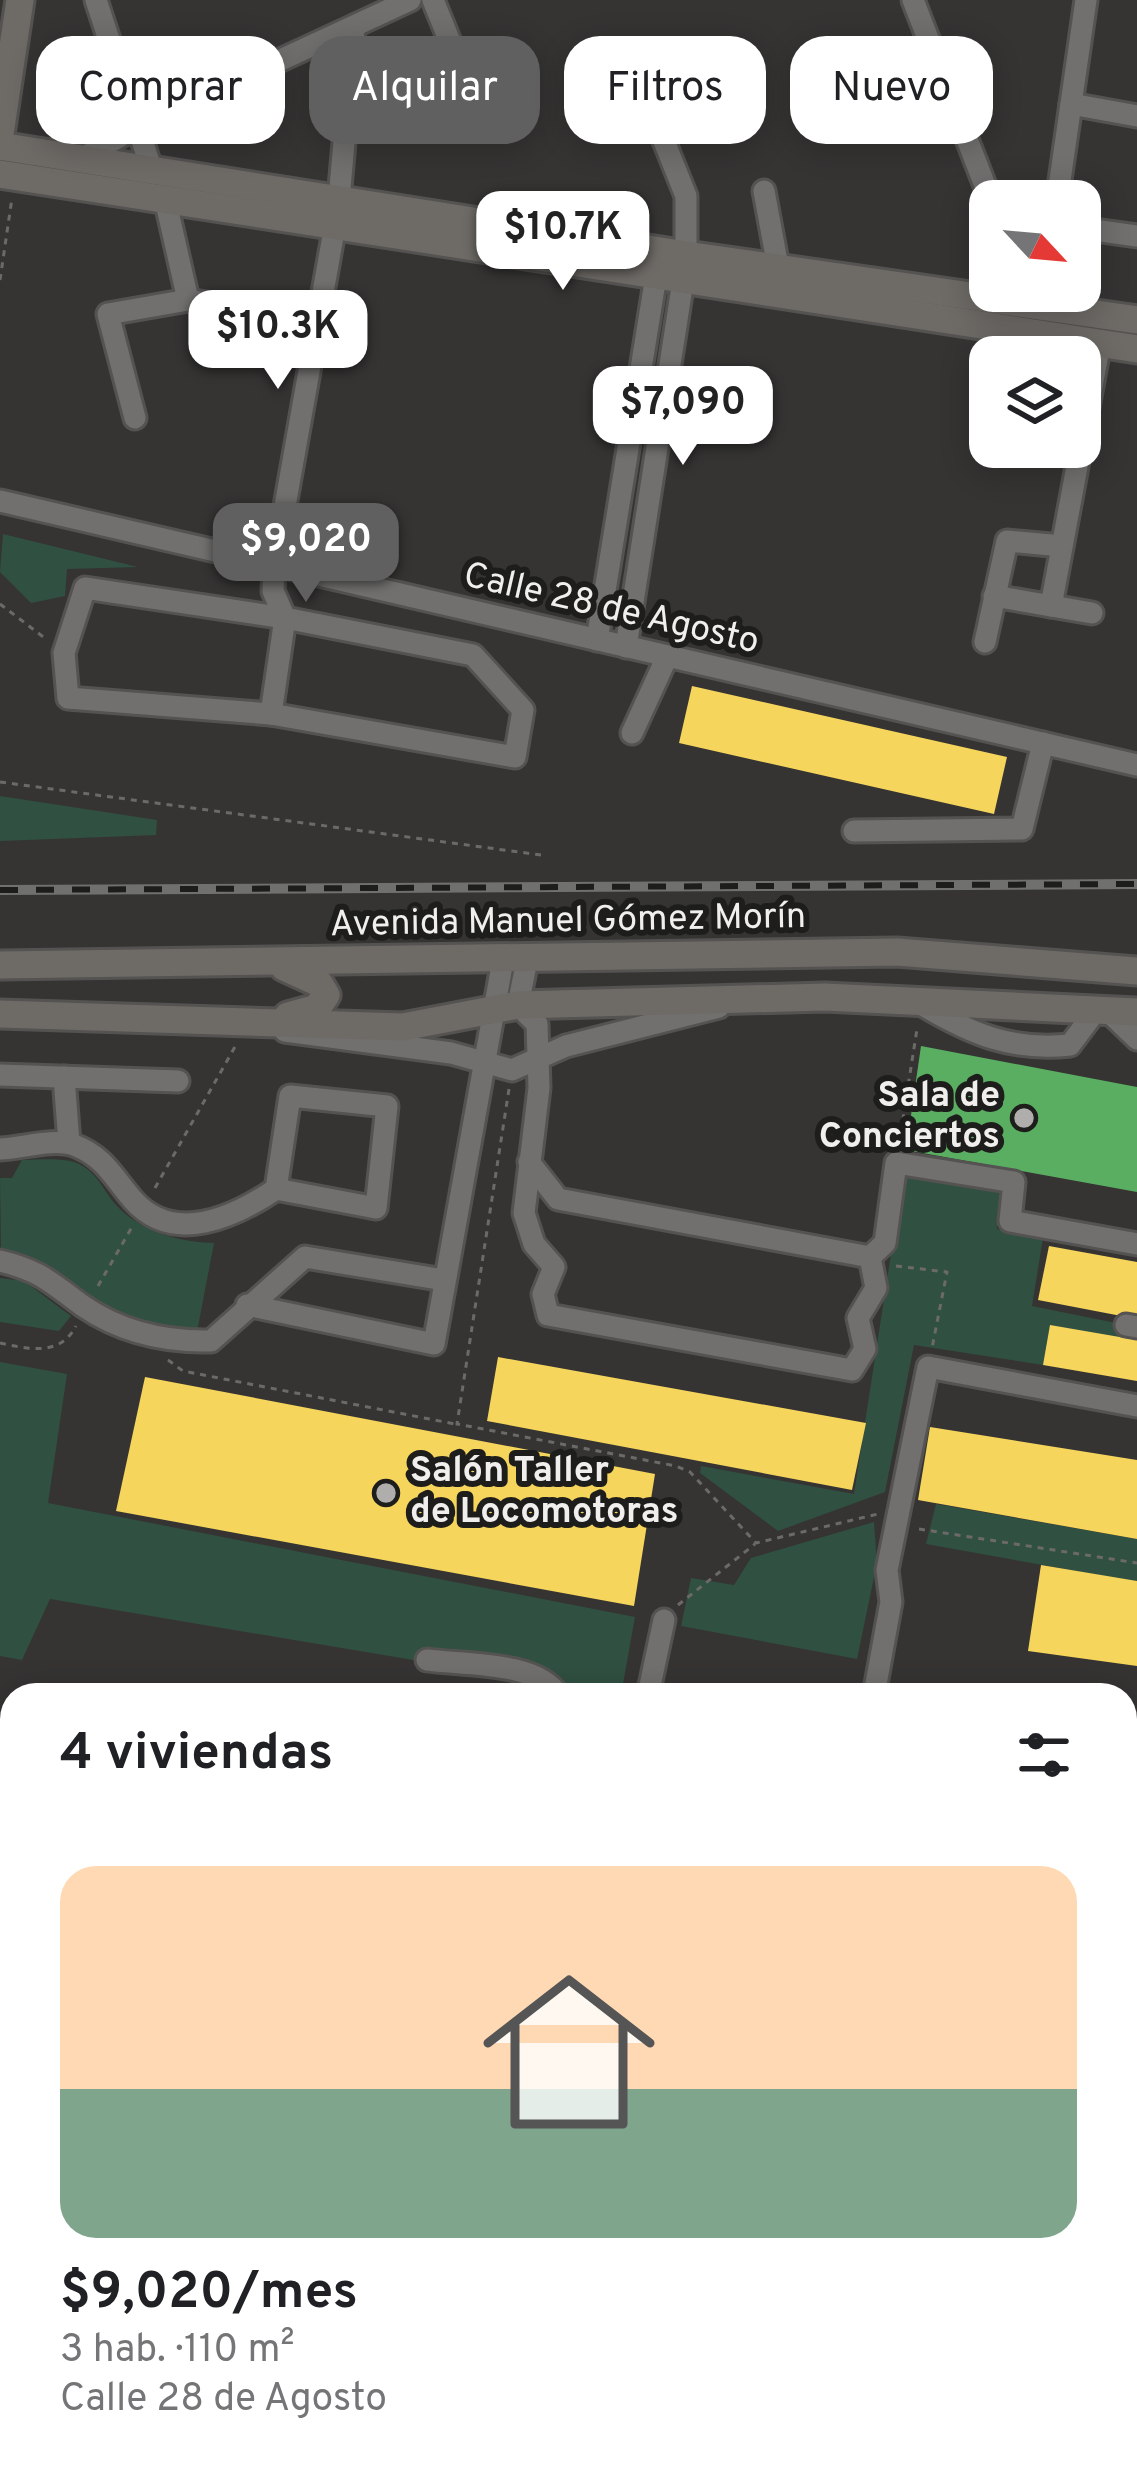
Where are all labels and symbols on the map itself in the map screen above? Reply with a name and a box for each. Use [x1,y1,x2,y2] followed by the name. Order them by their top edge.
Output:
[969,180,1101,312] north arrow
[465,191,661,293] pin: $10.7K
[180,290,376,392] pin: $10.3K
[585,366,781,468] pin: $7,090
[208,503,404,605] pin: $9,020
[459,554,763,666] street label: Calle 28 de Agosto
[329,895,807,949] street label: Avenida Manuel Gómez Morín
[819,1074,1000,1161] place label: Sala de Conciertos
[1011,1105,1037,1131] marker: Sala de Conciertos
[410,1449,678,1536] place label: Salón Taller de Locomotoras
[373,1480,399,1506] marker: Salón Taller de Locomotoras

